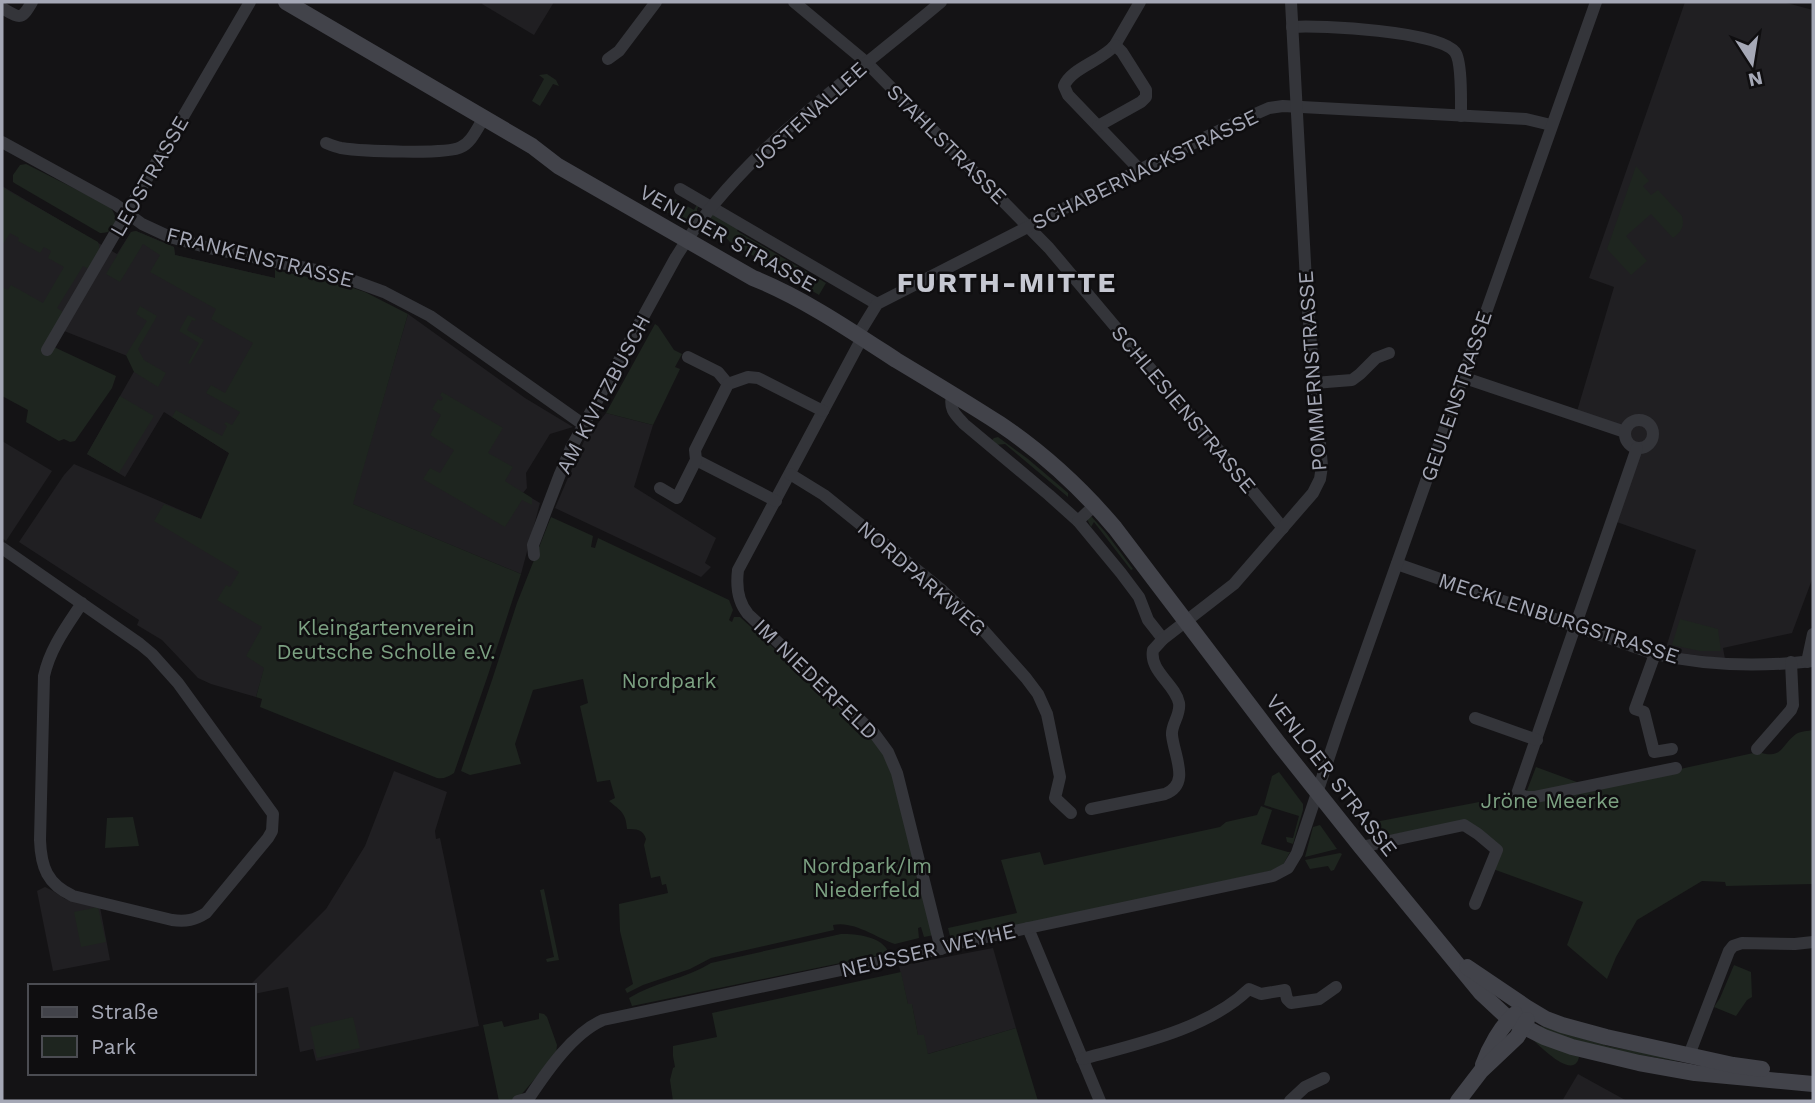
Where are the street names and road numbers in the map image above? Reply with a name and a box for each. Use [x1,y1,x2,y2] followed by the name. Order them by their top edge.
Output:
[745,56,871,174] street label: JOSTENALLEE
[882,79,1012,209] street label: STAHLSTRASSE
[1028,103,1262,235] street label: SCHABERNACKSTRASSE
[104,111,194,241] street label: LEOSTRASSE
[635,179,821,297] street label: VENLOER STRASSE
[164,222,356,292] street label: FRANKENSTRASSE
[1293,270,1331,472] street label: POMMERNSTRASSE
[1415,308,1497,484] street label: GEULENSTRASSE
[551,310,655,478] street label: AM KIVITZBUSCH
[1107,320,1261,498] street label: SCHLESIENSTRASSE
[853,515,991,641] street label: NORDPARKWEG
[1435,567,1683,669] street label: MECKLENBURGSTRASSE
[749,613,883,745] street label: IM NIEDERFELD
[1261,689,1403,861] street label: VENLOER STRASSE
[838,918,1018,982] street label: NEUSSER WEYHE

